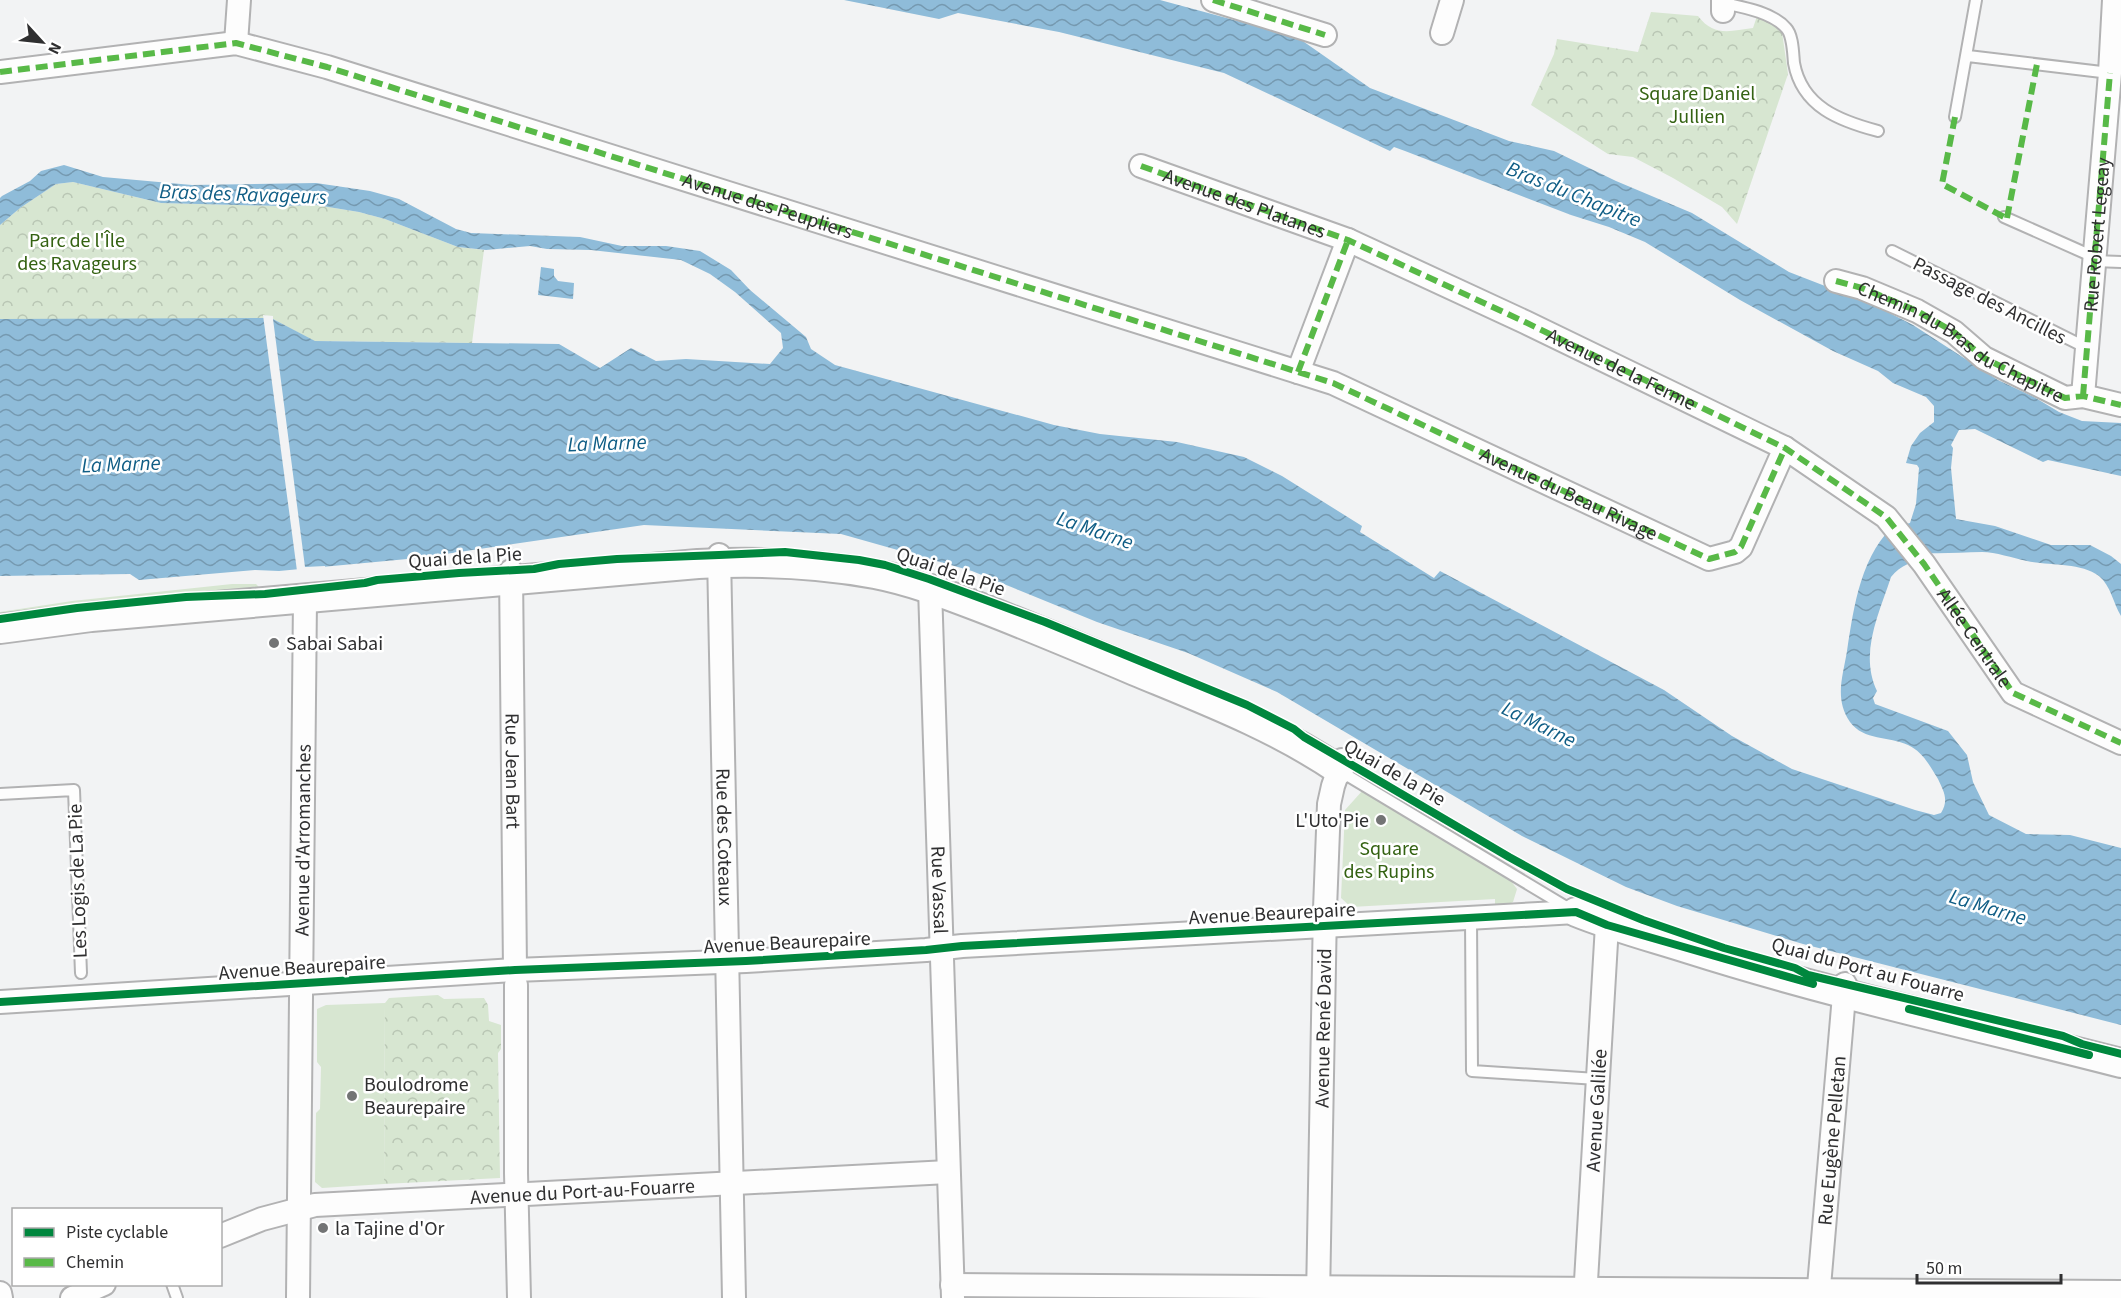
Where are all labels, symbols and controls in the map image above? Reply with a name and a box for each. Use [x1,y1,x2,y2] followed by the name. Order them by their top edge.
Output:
[12,12,72,72] north arrow
[42,39,67,58] text: N
[1639,80,1755,131] park label: Square Daniel Jullien
[1502,153,1646,235] water label: Bras du Chapitre
[2077,156,2118,313] street label: Rue Robert Legeay
[1159,162,1329,246] street label: Avenue des Platanes
[679,167,856,246] street label: Avenue des Peupliers
[159,176,327,212] water label: Bras des Ravageurs
[17,227,137,278] park label: Parc de l'Île des Ravageurs
[1908,250,2071,352] street label: Passage des Ancilles
[1853,275,2069,410] street label: Chemin du Bras du Chapitre
[1542,321,1700,418] street label: Avenue de la Ferme
[567,427,647,459] water label: La Marne
[1475,441,1662,548] street label: Avenue du Beau Rivage
[81,448,161,480] water label: La Marne
[1053,503,1137,557] water label: La Marne
[407,540,523,576] street label: Quai de la Pie
[892,540,1009,604] street label: Quai de la Pie
[1930,583,2018,694] street label: Allée Centrale
[286,630,383,658] place label: Sabai Sabai
[267,636,281,650] marker: Sabai Sabai
[1497,693,1581,755] water label: La Marne
[497,713,527,829] street label: Rue Jean Bart
[1338,732,1451,813] street label: Quai de la Pie
[289,744,319,936] street label: Avenue d'Arromanches
[708,768,739,906] street label: Rue des Coteaux
[61,803,95,959] street label: Les Logis de La Pie
[1295,807,1369,835] place label: L'Uto'Pie
[1374,813,1388,827] marker: L'Uto'Pie
[1344,835,1435,886] park label: Square des Rupins
[923,845,954,934] street label: Rue Vassal
[1946,881,2030,933] water label: La Marne
[1188,896,1356,932] street label: Avenue Beaurepaire
[703,925,871,961] street label: Avenue Beaurepaire
[1768,931,1967,1009] street label: Quai du Port au Fouarre
[218,948,386,988] street label: Avenue Beaurepaire
[1308,948,1339,1108] street label: Avenue René David
[1579,1048,1615,1173] street label: Avenue Galilée
[1811,1055,1854,1227] street label: Rue Eugène Pelletan
[364,1071,469,1122] place label: Boulodrome Beaurepaire
[345,1089,359,1103] marker: Boulodrome Beaurepaire
[469,1172,696,1212] street label: Avenue du Port-au-Fouarre
[12,1208,222,1286] legend
[335,1215,445,1243] place label: la Tajine d'Or
[66,1220,168,1245] text: Piste cyclable
[316,1221,330,1235] marker: la Tajine d'Or
[1917,1247,2061,1285] scale bar
[66,1250,124,1275] text: Chemin
[1926,1256,1962,1281] text: 50 m

